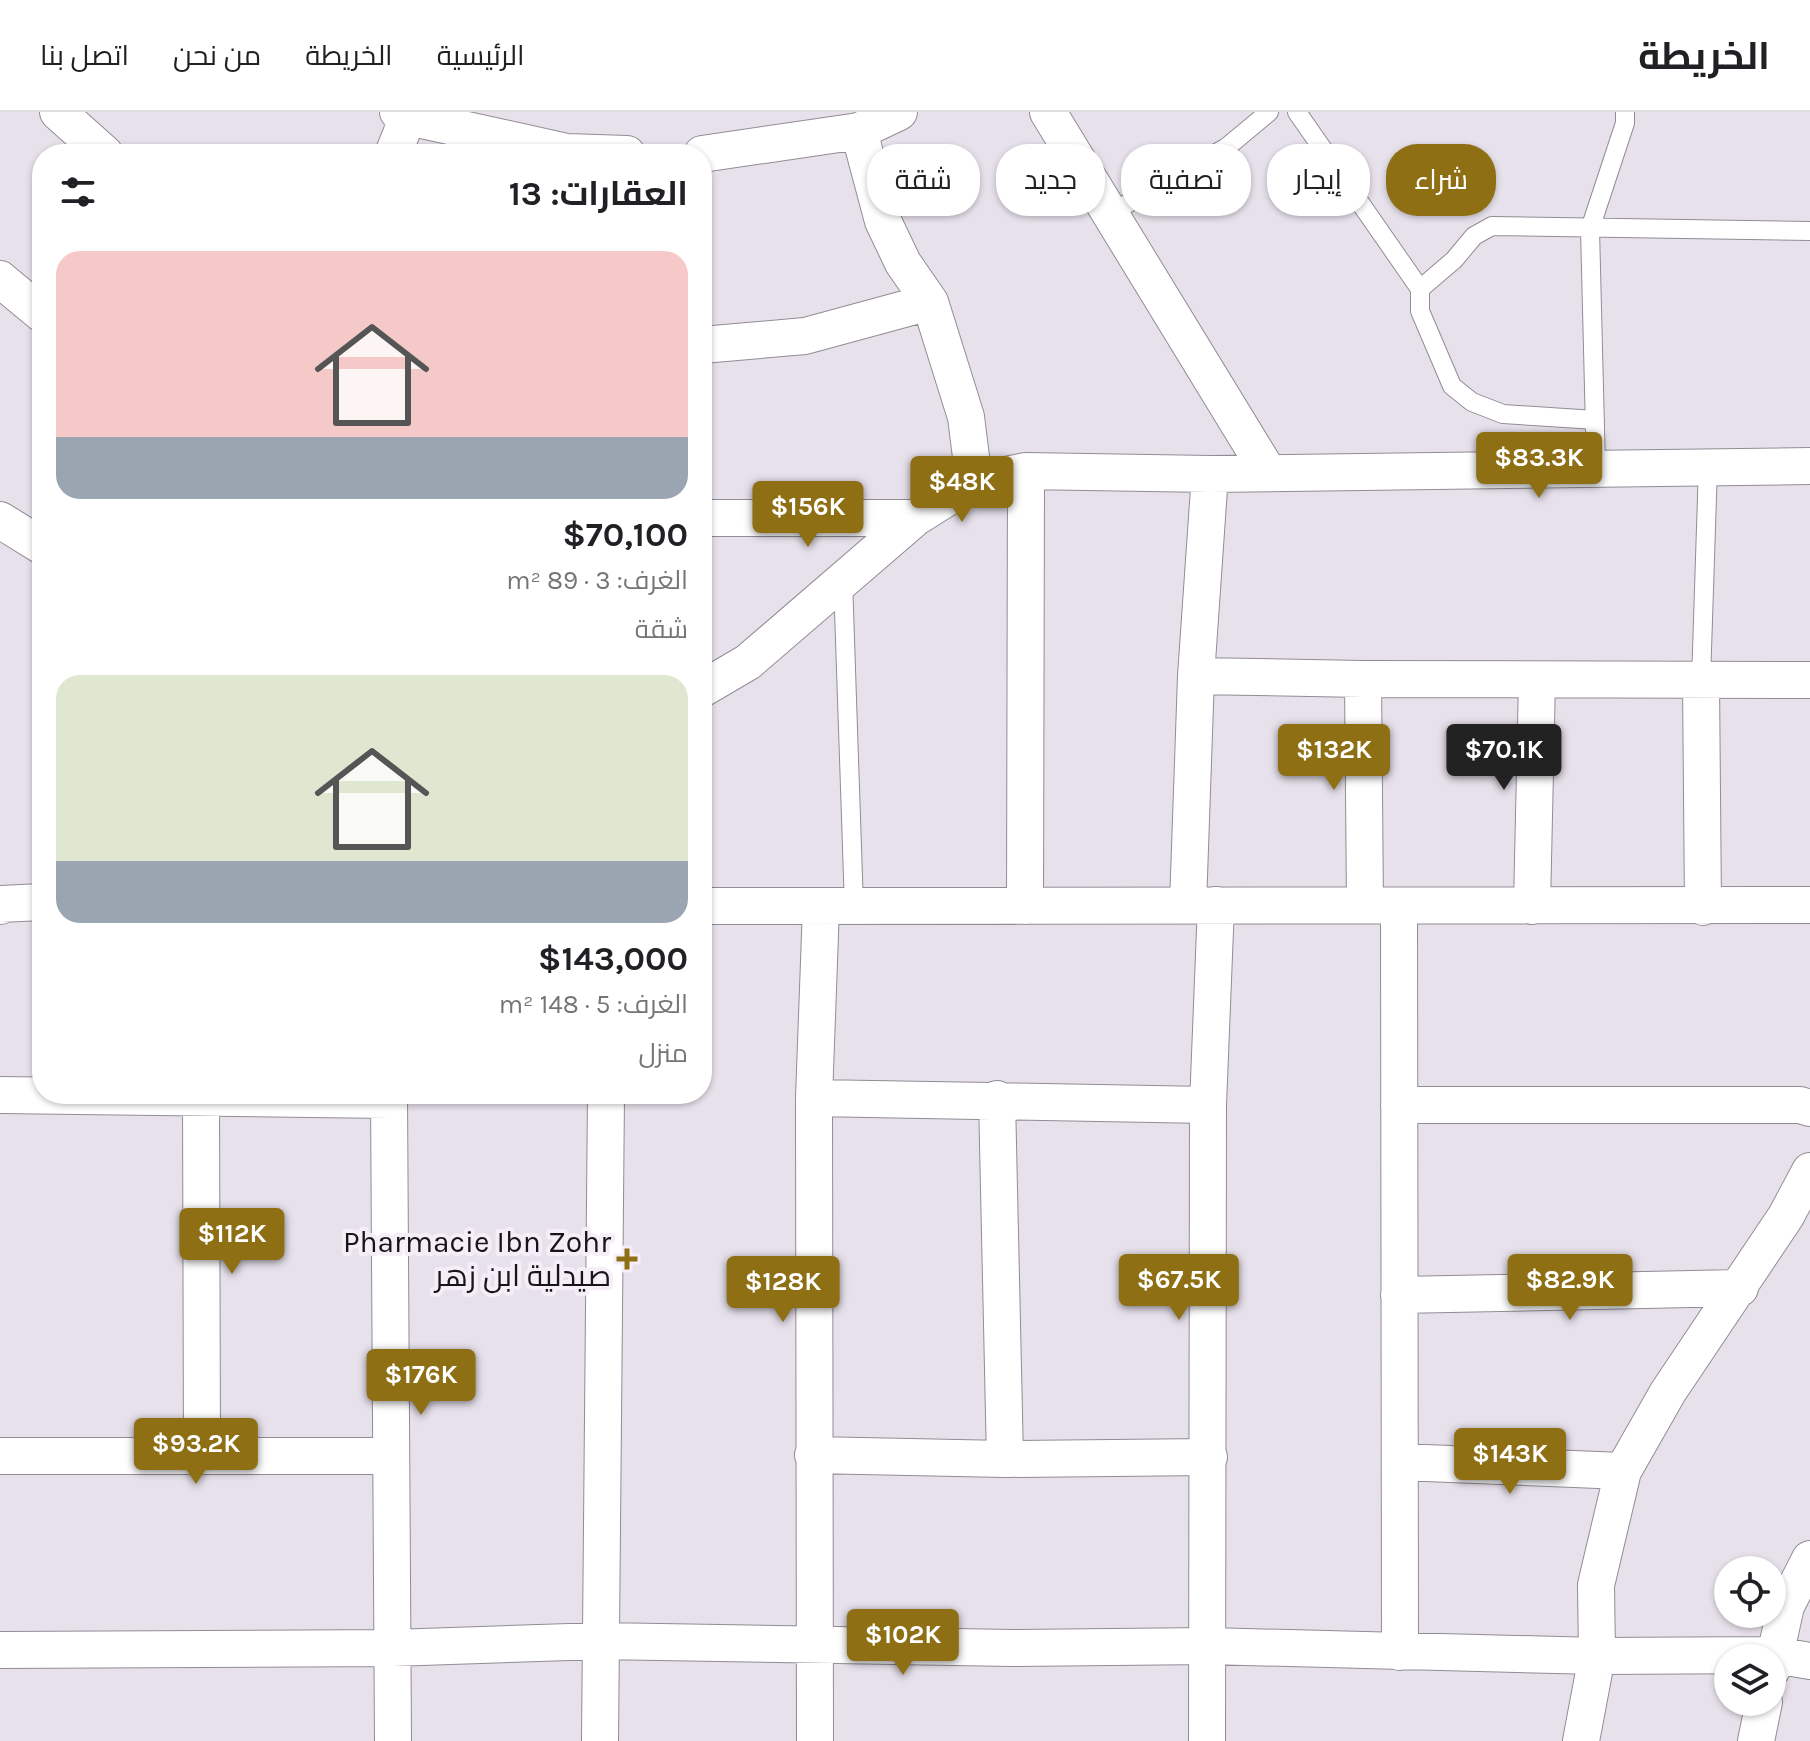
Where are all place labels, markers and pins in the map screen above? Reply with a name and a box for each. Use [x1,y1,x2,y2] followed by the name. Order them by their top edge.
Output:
[1474,432,1604,500] pin: $83.3K
[915,456,1009,524] pin: $48K
[752,481,864,549] pin: $156K
[1278,724,1390,792] pin: $132K
[1439,724,1569,792] pin: $70.1K
[176,1208,288,1276] pin: $112K
[343,1224,611,1294] place label: Pharmacie Ibn Zohr صيدلية ابن زهر
[618,1250,636,1268] marker: Pharmacie Ibn Zohr صيدلية ابن زهر
[1114,1254,1244,1322] pin: $67.5K
[1505,1254,1635,1322] pin: $82.9K
[727,1256,839,1324] pin: $128K
[365,1349,477,1417] pin: $176K
[131,1418,261,1486] pin: $93.2K
[1454,1428,1566,1496] pin: $143K
[847,1609,959,1677] pin: $102K

